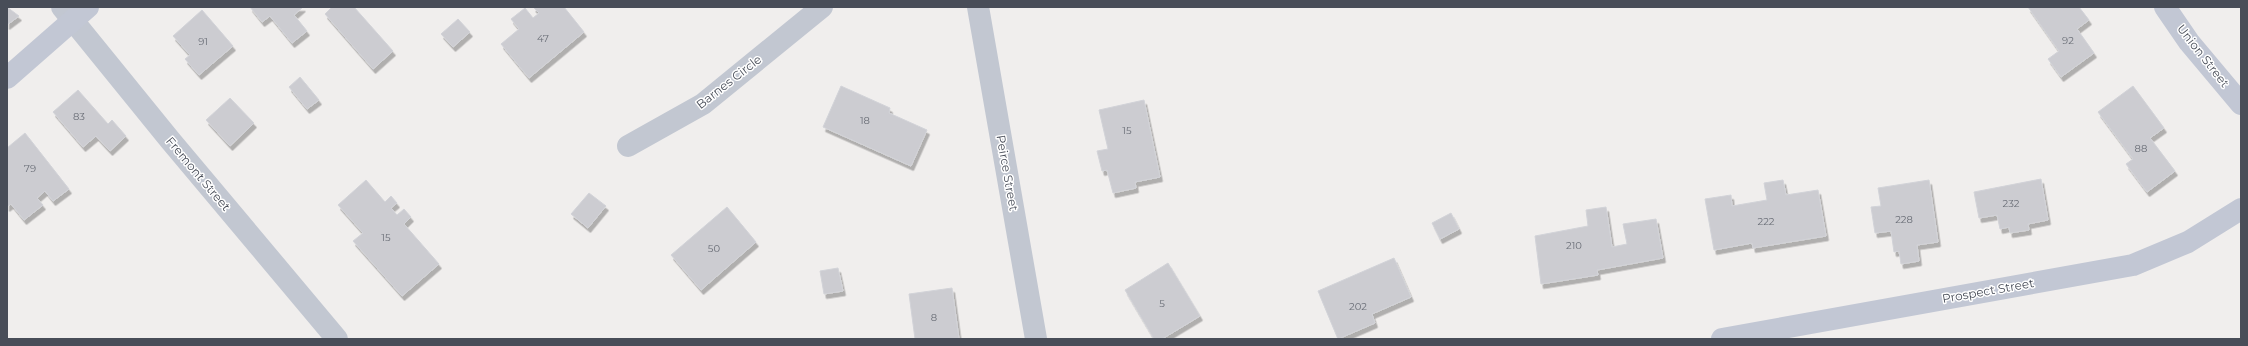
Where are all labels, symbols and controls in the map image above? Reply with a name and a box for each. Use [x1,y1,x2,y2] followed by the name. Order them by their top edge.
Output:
[2174,21,2233,90] street label: Union Street
[537,32,549,45] house number: 47
[2062,34,2074,47] house number: 92
[198,35,208,48] house number: 91
[693,51,764,112] street label: Barnes Circle
[73,110,85,123] house number: 83
[860,114,870,127] house number: 18
[1122,124,1132,137] house number: 15
[163,134,234,214] street label: Fremont Street
[993,134,1022,212] street label: Peirce Street
[2135,142,2147,155] house number: 88
[24,162,36,175] house number: 79
[2003,197,2020,210] house number: 232
[1895,213,1913,226] house number: 228
[1757,215,1775,228] house number: 222
[381,231,391,244] house number: 15
[1566,239,1582,252] house number: 210
[708,242,721,255] house number: 50
[1941,275,2035,306] street label: Prospect Street
[1159,297,1165,310] house number: 5
[1349,300,1367,313] house number: 202
[931,311,937,324] house number: 8

